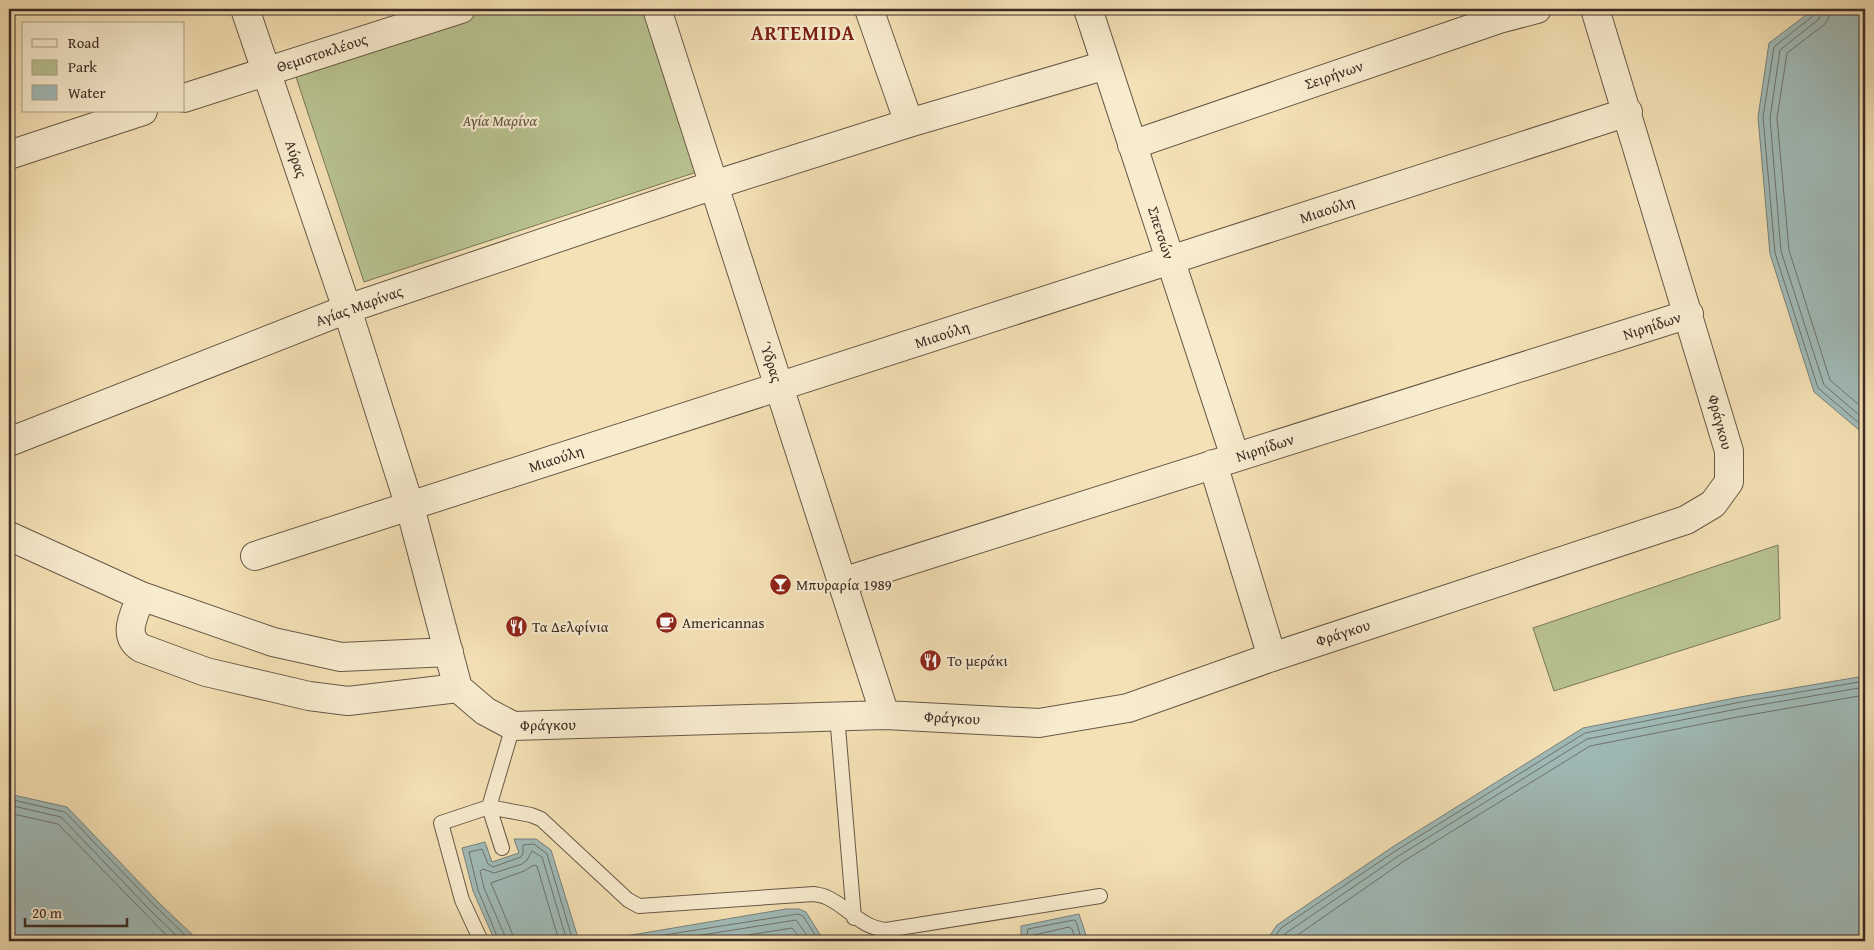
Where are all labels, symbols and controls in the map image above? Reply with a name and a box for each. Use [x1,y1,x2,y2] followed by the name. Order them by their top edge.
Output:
[751,18,855,47] district label: ARTEMIDA
[22,22,185,112] legend
[274,28,371,77] street label: Θεμιστοκλέους
[68,32,99,53] text: Road
[1302,55,1366,94] street label: Σειρήνων
[68,56,97,77] text: Park
[68,82,106,103] text: Water
[462,110,537,131] park label: Αγία Μαρίνα
[280,137,313,181] street label: Αύρας
[1297,191,1357,228] street label: Μιαούλη
[1143,204,1180,262] street label: Σπετσών
[312,280,406,331] street label: Αγίας Μαρίνας
[1620,306,1684,345] street label: Νιρηίδων
[912,316,972,353] street label: Μιαούλη
[755,339,788,386] street label: Ύδρας
[1703,392,1738,452] street label: Φράγκου
[1233,428,1297,467] street label: Νιρηίδων
[526,440,586,477] street label: Μιαούλη
[768,573,792,597] bar icon: Μπυραρία 1989
[796,574,892,595] place label: Μπυραρία 1989
[654,611,678,635] cafe icon: Americannas
[682,612,764,633] place label: Americannas
[1313,614,1373,651] street label: Φράγκου
[504,615,528,639] restaurant icon: Τα Δελφίνια
[532,616,609,637] place label: Τα Δελφίνια
[919,649,943,673] restaurant icon: Το μεράκι
[947,650,1008,671] place label: Το μεράκι
[923,706,981,729] street label: Φράγκου
[520,714,576,735] street label: Φράγκου
[25,895,128,927] scale bar
[32,902,63,923] text: 20 m

